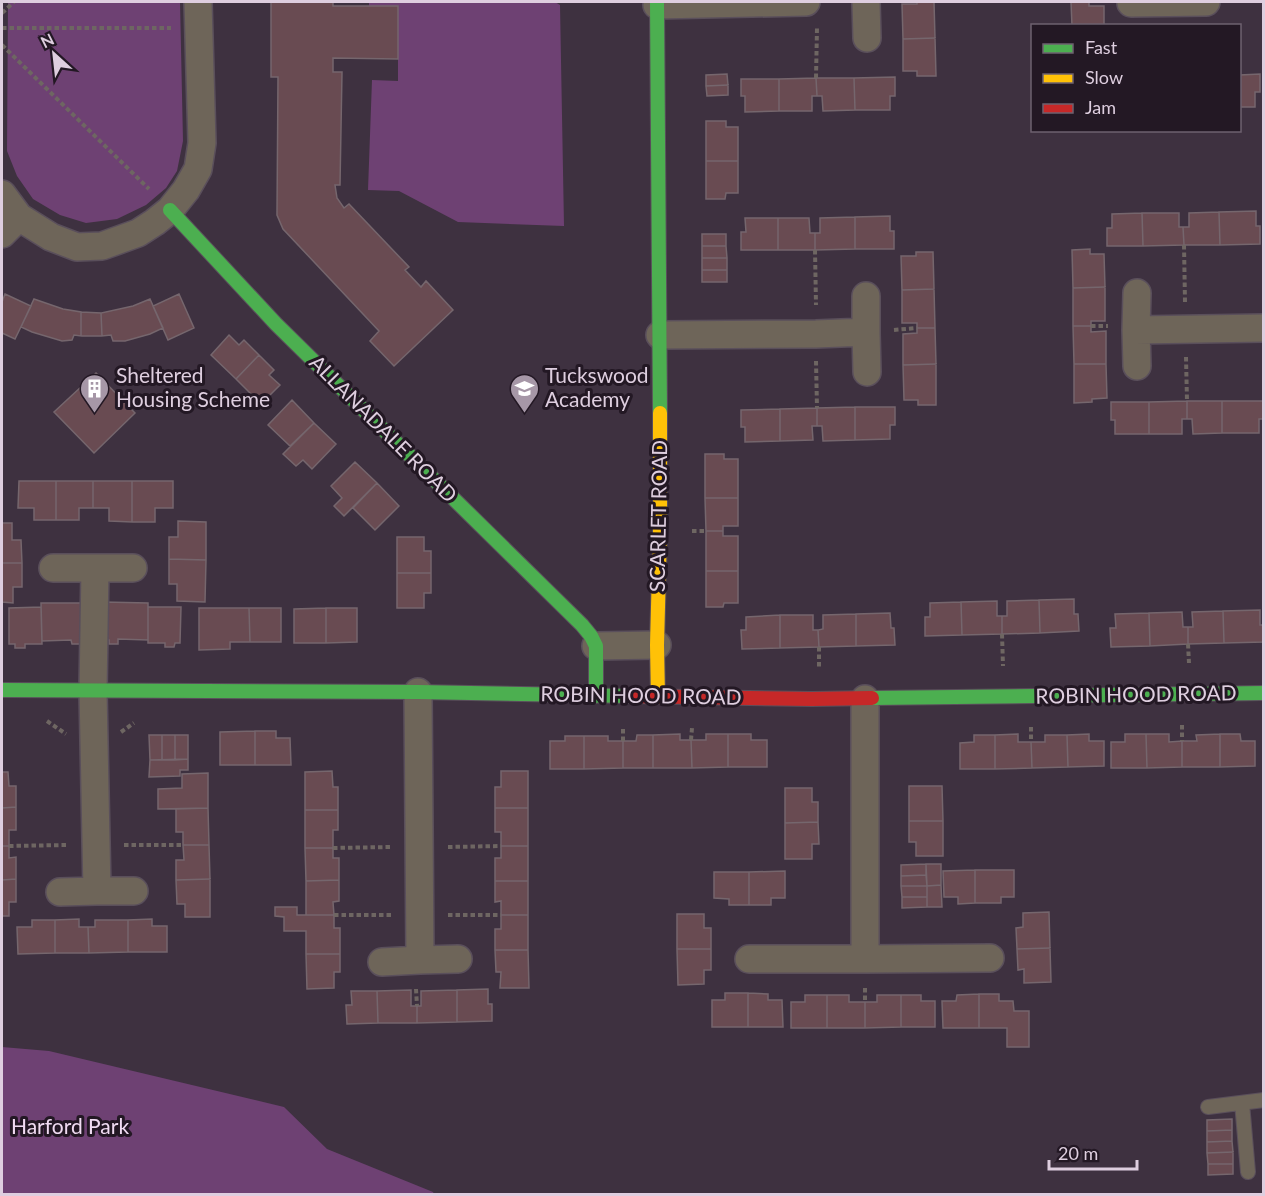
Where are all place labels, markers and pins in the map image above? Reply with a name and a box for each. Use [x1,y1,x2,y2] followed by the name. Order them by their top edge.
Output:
[116,362,270,411] place label: Sheltered Housing Scheme
[545,362,649,411] place label: Tuckswood Academy
[79,372,111,414] building icon: Sheltered Housing Scheme
[508,372,540,414] school or university icon: Tuckswood Academy

